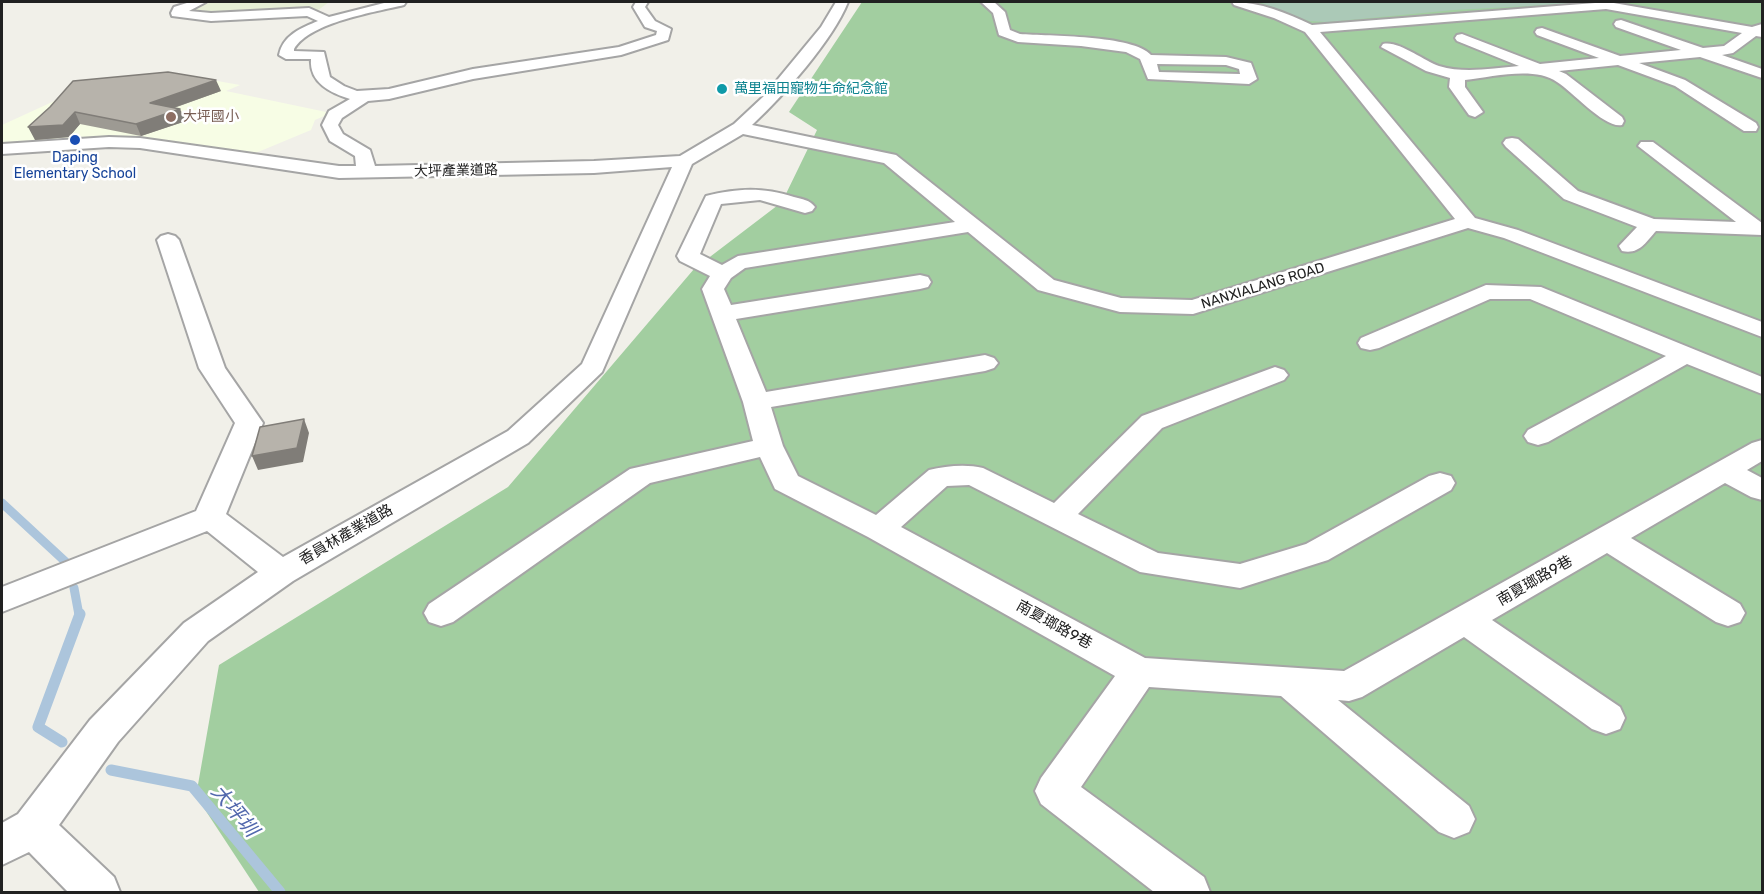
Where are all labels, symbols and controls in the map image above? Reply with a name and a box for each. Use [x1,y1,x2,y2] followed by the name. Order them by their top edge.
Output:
[734,81,888,97] place label: 萬里福田寵物生命紀念館
[715,82,729,96] marker: 萬里福田寵物生命紀念館
[183,109,239,125] place label: 大坪國小
[164,110,178,124] marker: 大坪國小
[68,133,82,147] marker: Daping Elementary School
[14,150,136,182] place label: Daping Elementary School
[414,162,498,180] street label: 大坪產業道路
[1199,259,1327,313] street label: NANXIALANG ROAD
[296,501,396,569] street label: 香員林產業道路
[1494,552,1576,610] street label: 南夏瑯路9巷
[1013,597,1095,653] street label: 南夏瑯路9巷
[206,780,262,842] water label: 大坪圳

